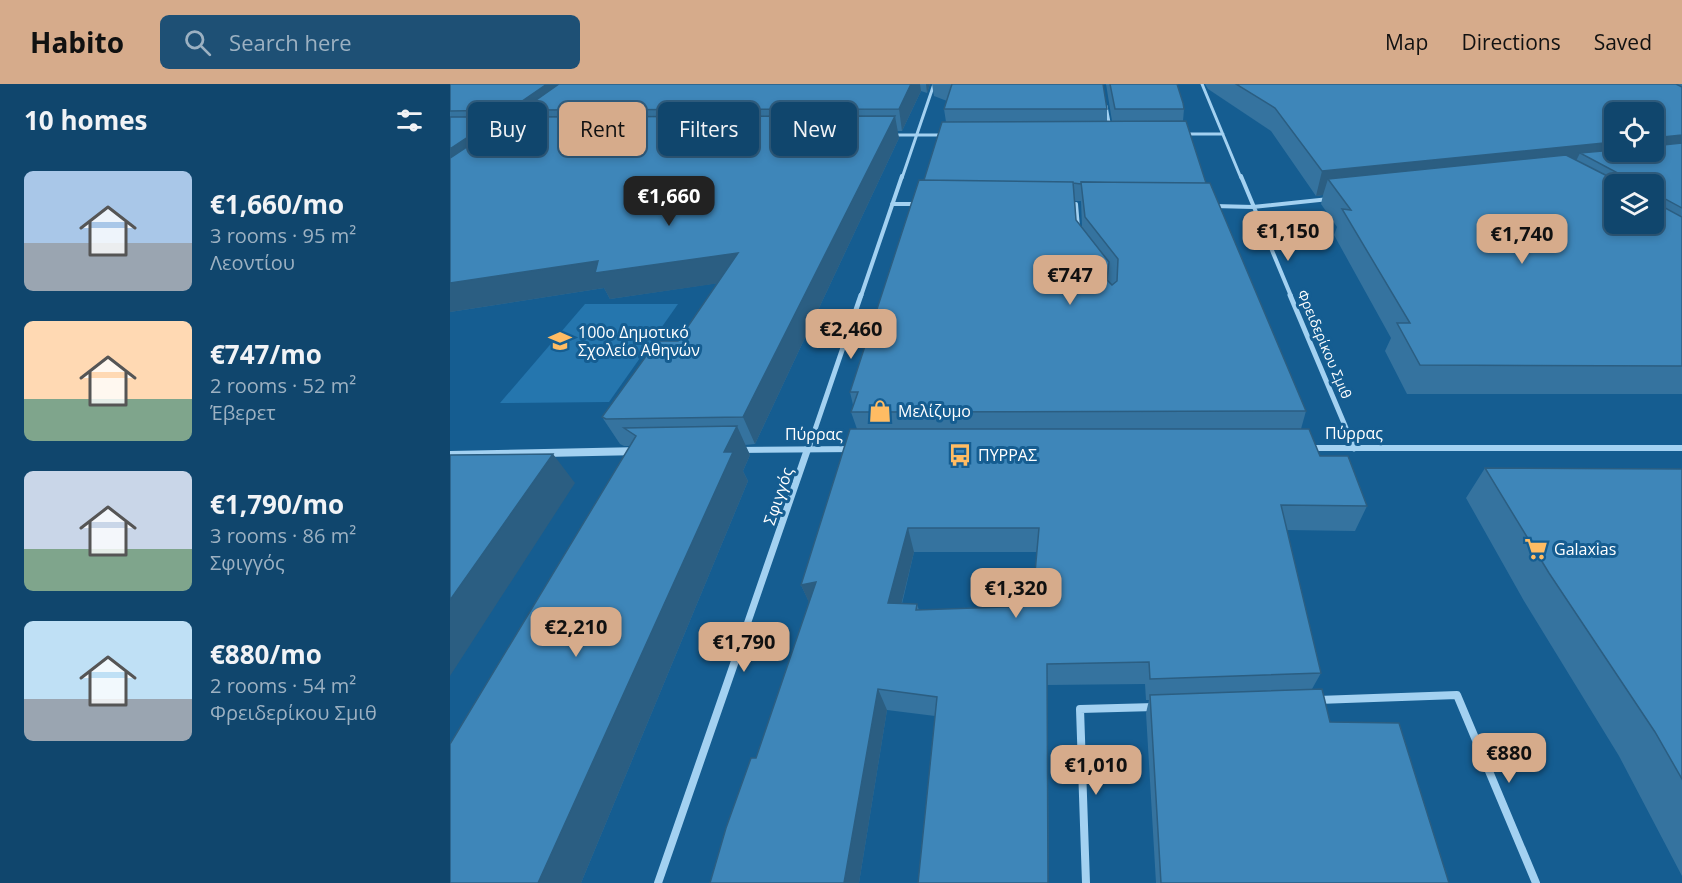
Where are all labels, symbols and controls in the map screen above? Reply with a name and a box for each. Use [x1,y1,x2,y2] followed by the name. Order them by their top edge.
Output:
[160,15,580,69] search box
[30,23,124,61] text: Habito
[181,26,214,59] icon: search
[229,27,352,57] text: Search here
[1385,28,1428,56] text: Map
[1461,28,1561,56] text: Directions
[1594,28,1652,56] text: Saved
[24,102,148,138] text: 10 homes
[468,102,547,156] chip: Buy
[559,102,646,156] chip: Rent
[658,102,759,156] chip: Filters
[771,102,857,156] chip: New
[1604,102,1664,234] map controls
[1604,102,1664,162] button: locate
[393,104,426,137] icon: filters
[1604,174,1664,234] button: layers
[620,176,718,227] pin: €1,660
[638,182,700,209] text: €1,660
[210,186,344,222] text: €1,660/mo
[72,195,144,267] icon: home
[1239,211,1337,262] pin: €1,150
[1473,214,1571,265] pin: €1,740
[1257,217,1319,244] text: €1,150
[1491,220,1553,247] text: €1,740
[210,222,356,249] text: 3 rooms · 95 m²
[210,249,295,276] text: Λεοντίου
[1034,255,1106,306] pin: €747
[1047,261,1093,288] text: €747
[1293,287,1357,401] street label: Φρειδερίκου Σμιθ
[802,309,900,360] pin: €2,460
[820,315,882,342] text: €2,460
[578,321,700,361] place label: 100ο Δημοτικό Σχολείο Αθηνών
[547,328,573,354] school or university icon: 100ο Δημοτικό Σχολείο Αθηνών
[210,336,322,372] text: €747/mo
[72,345,144,417] icon: home
[210,372,356,399] text: 2 rooms · 52 m²
[867,398,893,424] shop icon: Μελίζυμο
[210,399,276,426] text: Έβερετ
[898,400,971,422] place label: Μελίζυμο
[1325,422,1383,444] street label: Πύρρας
[785,423,843,445] street label: Πύρρας
[947,442,973,468] bus stop icon: ΠΥΡΡΑΣ
[978,444,1037,466] place label: ΠΥΡΡΑΣ
[758,464,798,528] street label: Σφιγγός
[210,486,344,522] text: €1,790/mo
[72,495,144,567] icon: home
[210,522,356,549] text: 3 rooms · 86 m²
[1523,536,1549,562] supermarket icon: Galaxias
[1554,538,1616,560] place label: Galaxias
[210,549,285,576] text: Σφιγγός
[967,568,1065,619] pin: €1,320
[985,574,1047,601] text: €1,320
[527,607,625,658] pin: €2,210
[545,613,607,640] text: €2,210
[695,622,793,673] pin: €1,790
[713,628,775,655] text: €1,790
[210,636,322,672] text: €880/mo
[72,645,144,717] icon: home
[210,672,356,699] text: 2 rooms · 54 m²
[210,699,377,726] text: Φρειδερίκου Σμιθ
[1473,733,1545,784] pin: €880
[1486,739,1532,766] text: €880
[1047,745,1145,796] pin: €1,010
[1065,751,1127,778] text: €1,010

